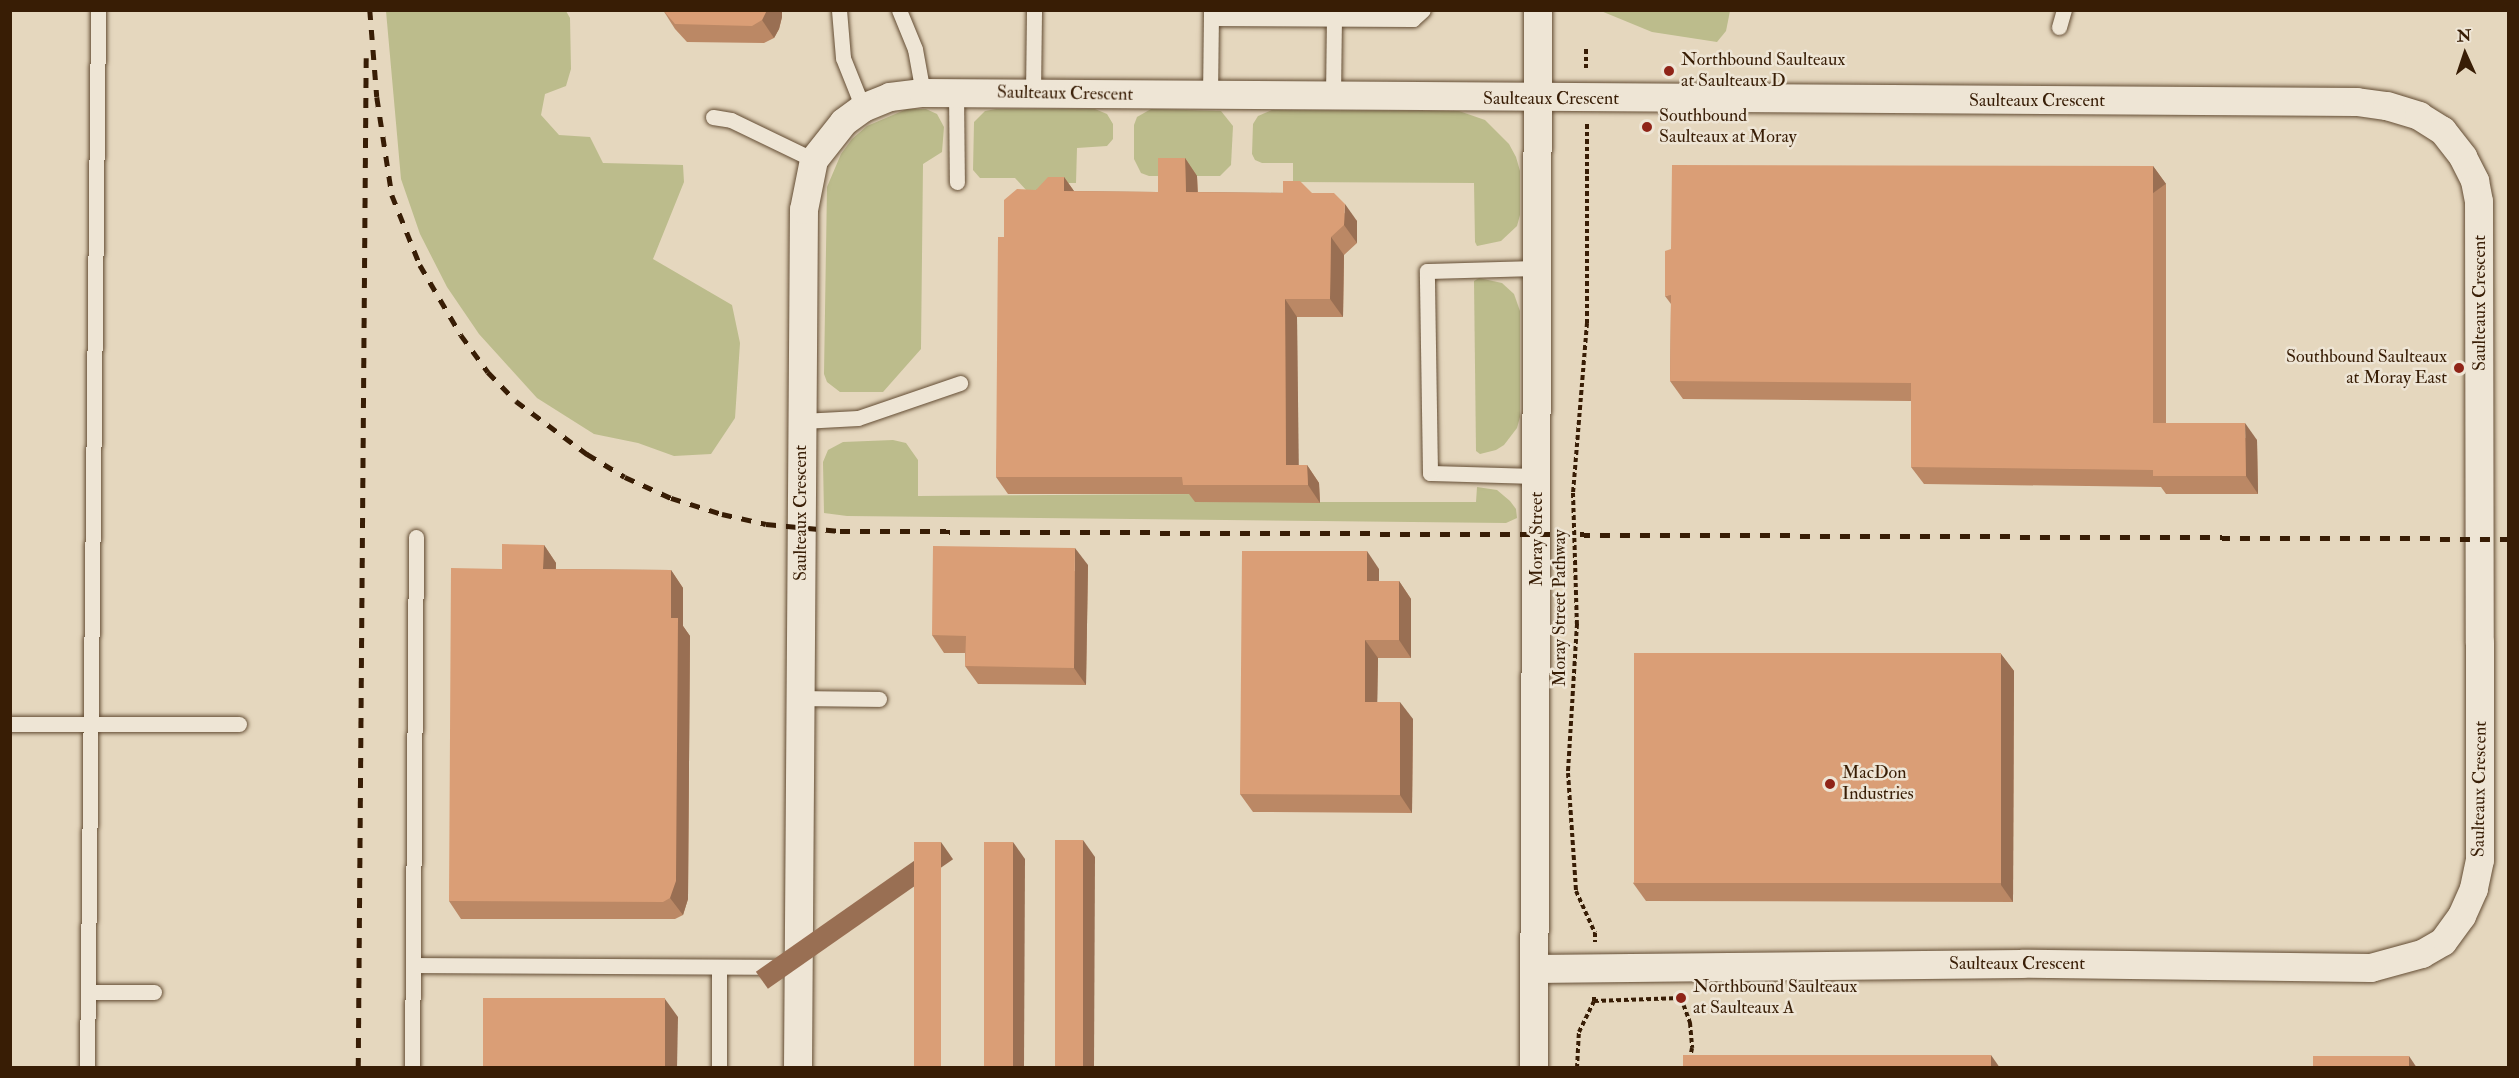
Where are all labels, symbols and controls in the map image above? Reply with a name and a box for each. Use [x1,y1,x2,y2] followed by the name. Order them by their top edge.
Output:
[2435,24,2495,84] north arrow
[2456,26,2472,46] text: N
[1681,50,1845,92] place label: Northbound Saulteaux at Saulteaux D
[1662,64,1676,78] marker: Northbound Saulteaux at Saulteaux D
[997,82,1133,106] street label: Saulteaux Crescent
[1483,88,1619,110] street label: Saulteaux Crescent
[1969,90,2105,112] street label: Saulteaux Crescent
[1659,106,1797,148] place label: Southbound Saulteaux at Moray
[1640,120,1654,134] marker: Southbound Saulteaux at Moray
[2469,235,2491,371] street label: Saulteaux Crescent
[2286,347,2447,389] place label: Southbound Saulteaux at Moray East
[2452,361,2466,375] marker: Southbound Saulteaux at Moray East
[790,445,812,581] street label: Saulteaux Crescent
[1526,492,1548,586] street label: Moray Street
[1549,529,1571,687] street label: Moray Street Pathway
[2468,721,2492,857] street label: Saulteaux Crescent
[1842,763,1914,806] place label: MacDon Industries
[1823,777,1837,791] marker: MacDon Industries
[1949,953,2085,975] street label: Saulteaux Crescent
[1693,977,1857,1020] place label: Northbound Saulteaux at Saulteaux A
[1674,991,1688,1005] marker: Northbound Saulteaux at Saulteaux A

